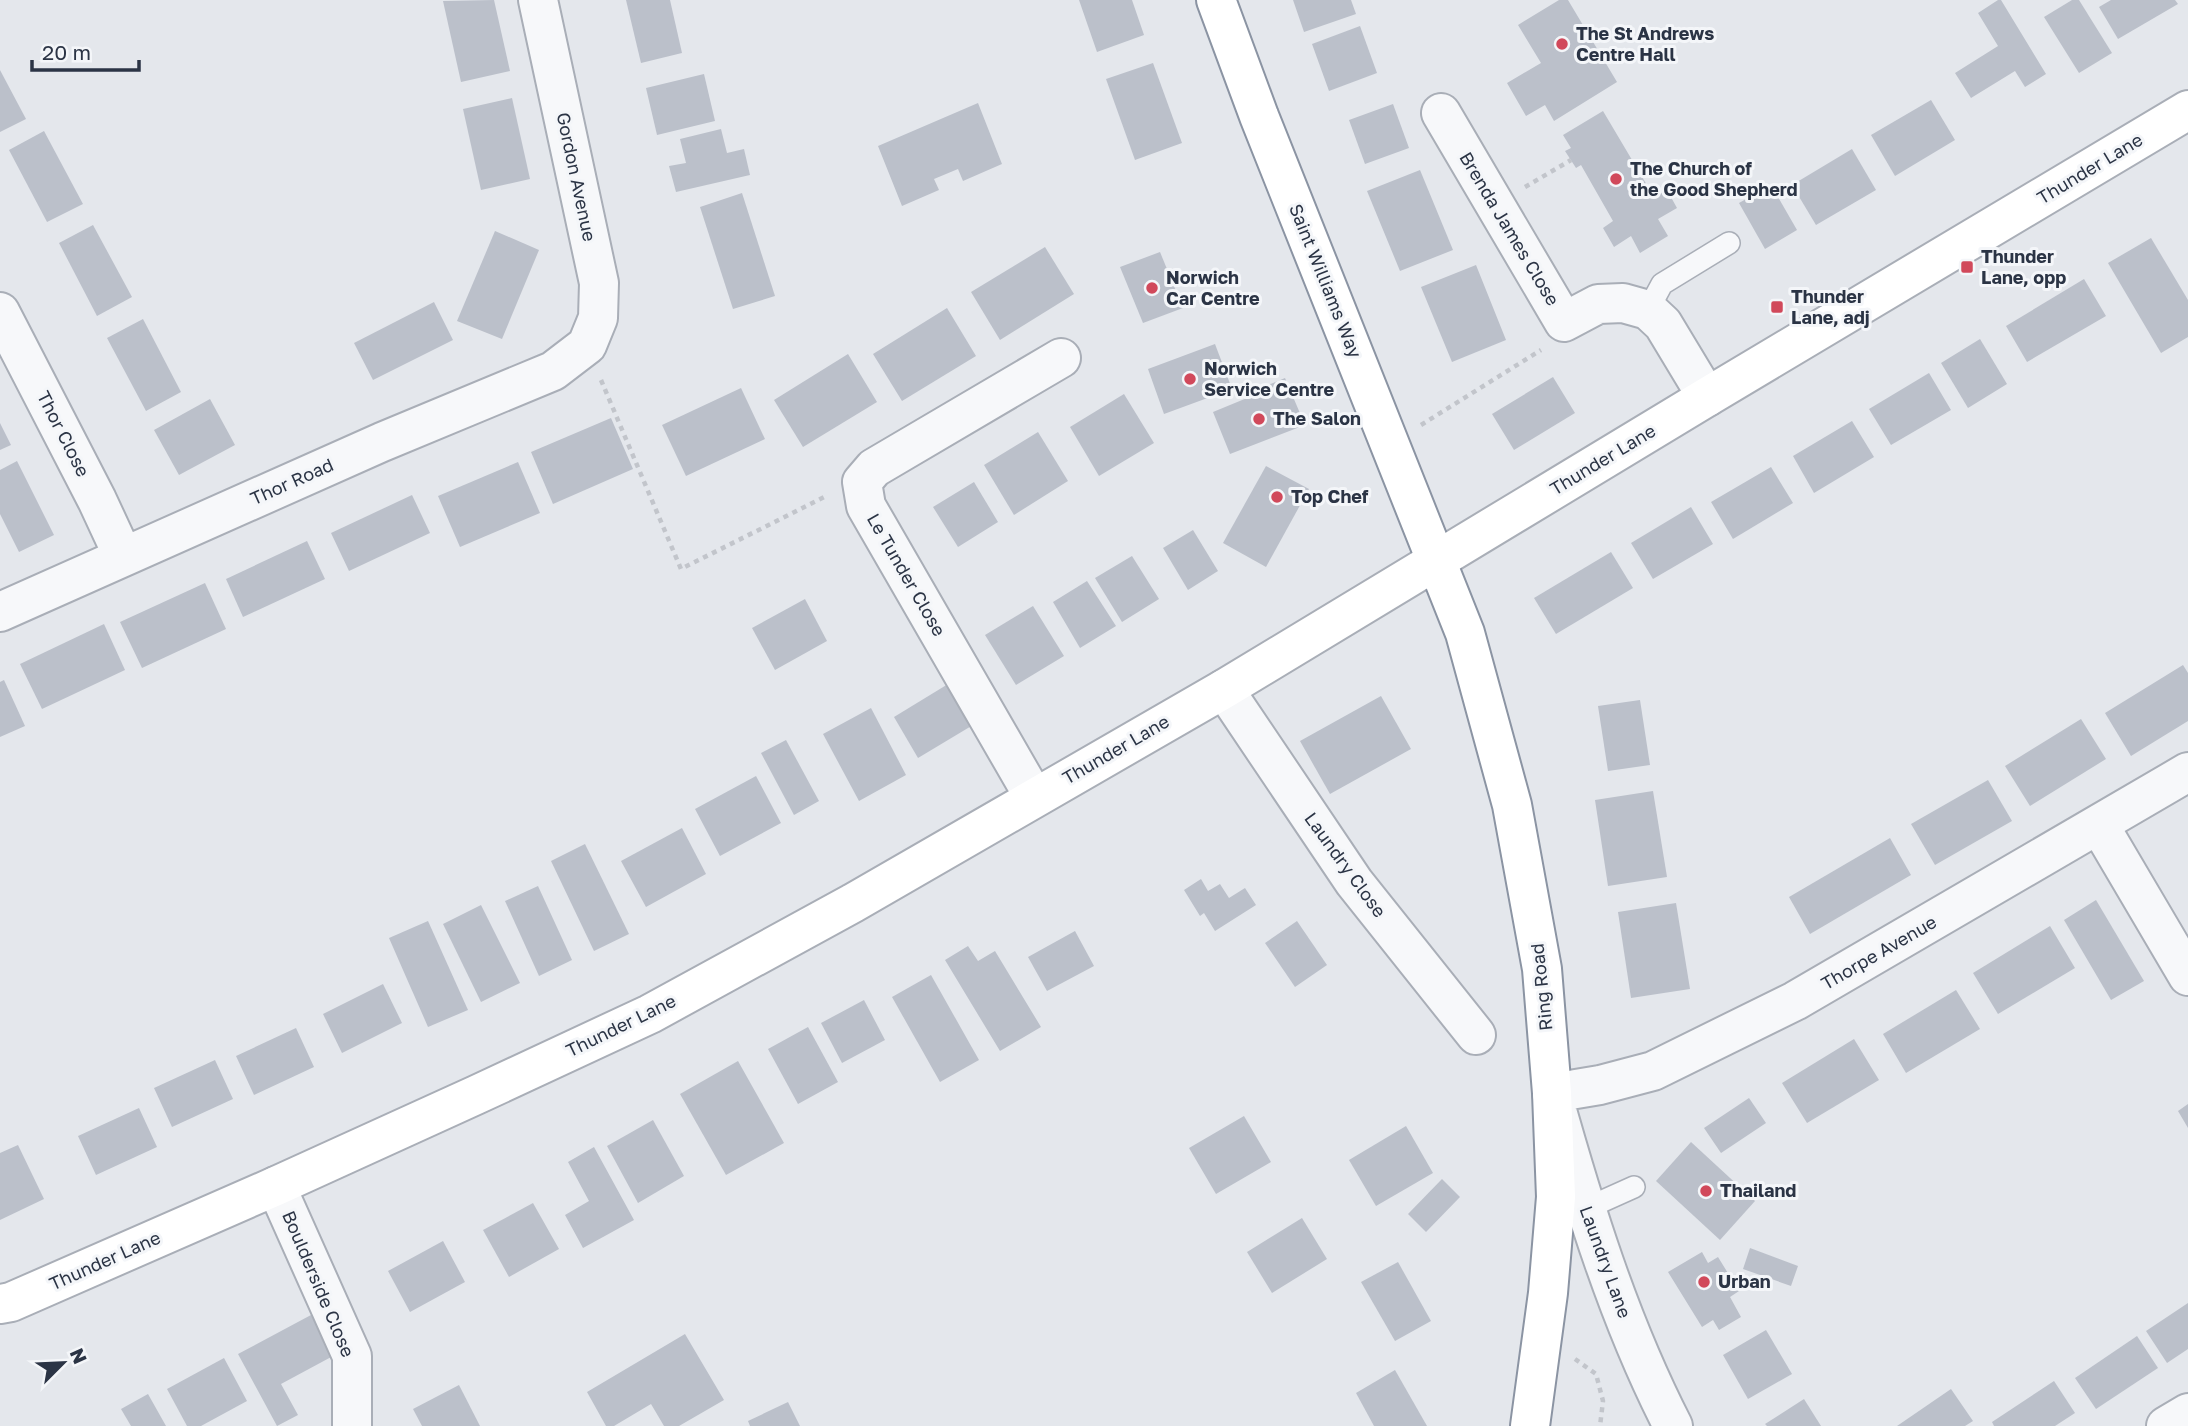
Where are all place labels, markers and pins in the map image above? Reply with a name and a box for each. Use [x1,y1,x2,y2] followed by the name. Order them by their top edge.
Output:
[1576,22,1714,65] place label: The St Andrews Centre Hall
[1554,36,1570,52] marker: The St Andrews Centre Hall
[1630,157,1798,200] place label: The Church of the Good Shepherd
[1608,171,1624,187] marker: The Church of the Good Shepherd
[1981,245,2066,288] place label: Thunder Lane, opp
[1959,259,1975,275] marker: Thunder Lane, opp
[1166,266,1260,309] place label: Norwich Car Centre
[1144,280,1160,296] marker: Norwich Car Centre
[1791,285,1870,328] place label: Thunder Lane, adj
[1769,299,1785,315] marker: Thunder Lane, adj
[1204,357,1335,400] place label: Norwich Service Centre
[1182,371,1198,387] marker: Norwich Service Centre
[1273,407,1361,429] place label: The Salon
[1251,411,1267,427] marker: The Salon
[1291,485,1369,507] place label: Top Chef
[1269,489,1285,505] marker: Top Chef
[1720,1179,1796,1201] place label: Thailand
[1698,1183,1714,1199] marker: Thailand
[1718,1270,1771,1292] place label: Urban
[1696,1274,1712,1290] marker: Urban

